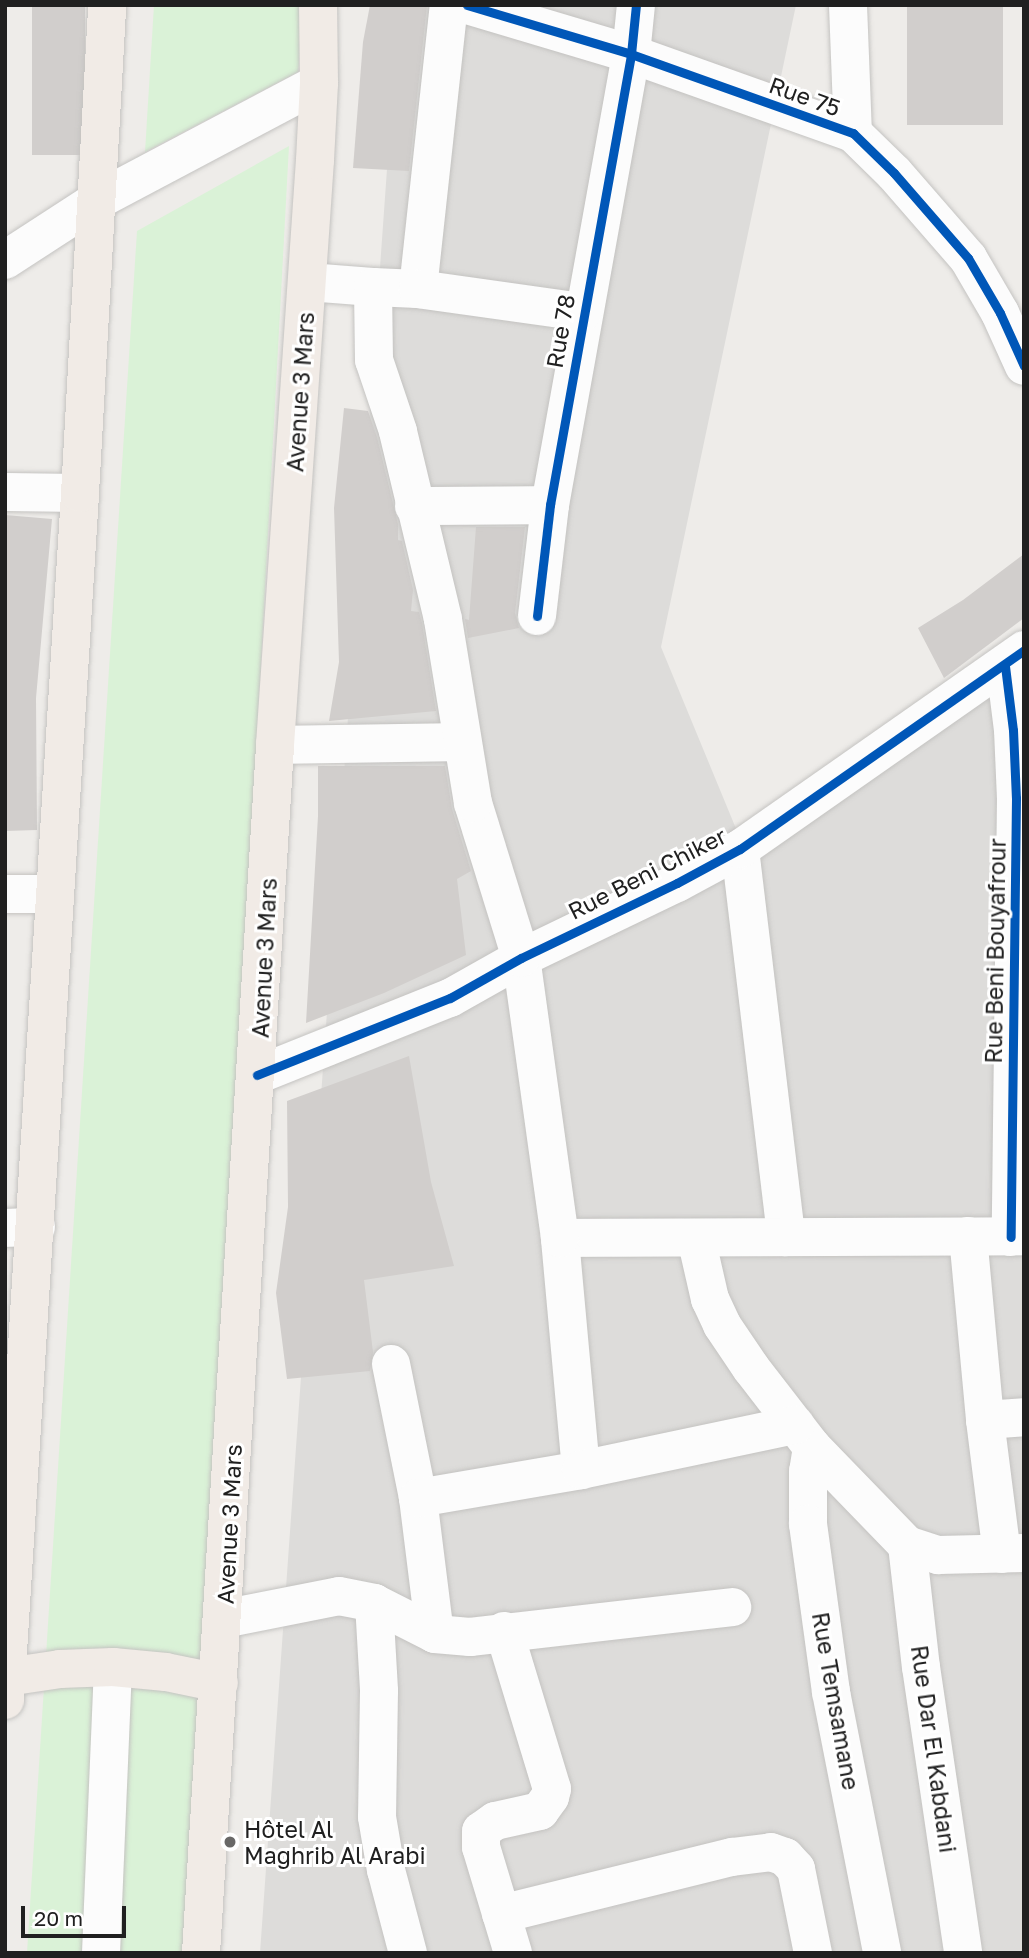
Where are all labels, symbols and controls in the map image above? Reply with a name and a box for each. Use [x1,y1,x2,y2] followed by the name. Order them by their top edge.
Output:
[766,70,844,122] street label: Rue 75
[540,292,580,370] street label: Rue 78
[281,311,319,473] street label: Avenue 3 Mars
[563,821,731,925] street label: Rue Beni Chiker
[979,838,1011,1064] street label: Rue Beni Bouyafrour
[246,877,282,1039] street label: Avenue 3 Mars
[211,1443,247,1605] street label: Avenue 3 Mars
[807,1610,865,1792] street label: Rue Temsamane
[906,1643,962,1855] street label: Rue Dar El Kabdani
[244,1815,426,1869] place label: Hôtel Al Maghrib Al Arabi
[222,1834,238,1850] marker: Hôtel Al Maghrib Al Arabi
[24,1892,130,1936] scale bar
[34,1905,83,1931] text: 20 m

